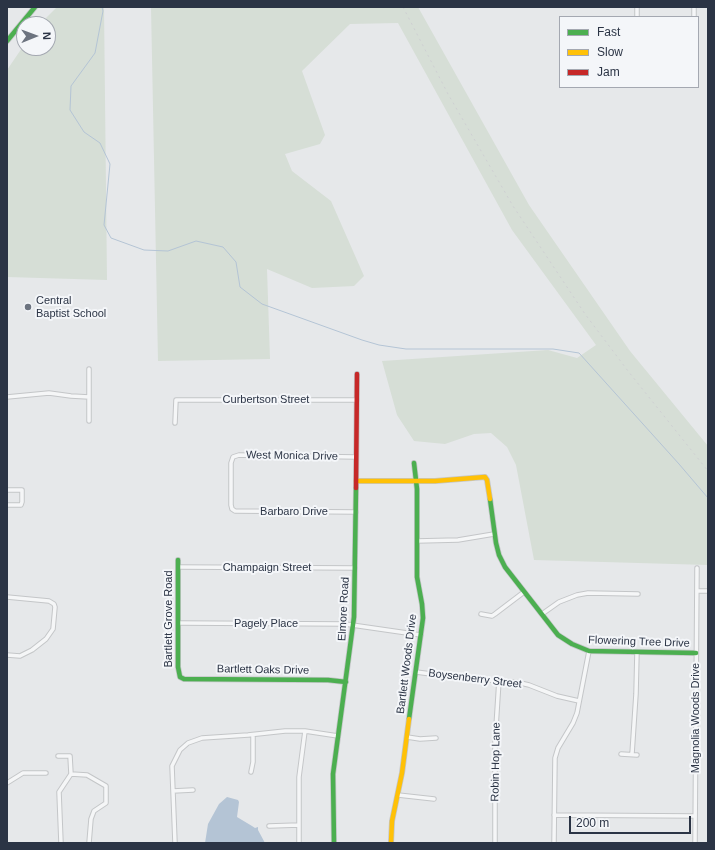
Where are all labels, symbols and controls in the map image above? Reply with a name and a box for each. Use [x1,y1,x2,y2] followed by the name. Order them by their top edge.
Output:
[16,16,56,56] north arrow
[559,16,699,88] legend
[597,25,620,39] text: Fast
[41,32,53,40] text: N
[597,45,623,59] text: Slow
[597,65,620,79] text: Jam
[36,294,106,320] place label: Central Baptist School
[23,302,33,312] marker: Central Baptist School
[223,393,309,407] street label: Curbertson Street
[246,449,338,463] street label: West Monica Drive
[260,505,328,519] street label: Barbaro Drive
[223,561,311,575] street label: Champaign Street
[162,570,176,668] street label: Bartlett Grove Road
[336,577,352,641] street label: Elmore Road
[394,613,420,715] street label: Bartlett Woods Drive
[234,617,298,631] street label: Pagely Place
[588,634,690,650] street label: Flowering Tree Drive
[217,663,309,677] street label: Bartlett Oaks Drive
[689,663,703,773] street label: Magnolia Woods Drive
[427,667,523,691] street label: Boysenberry Street
[489,722,503,802] street label: Robin Hop Lane
[571,808,693,834] scale bar
[576,816,609,830] text: 200 m

